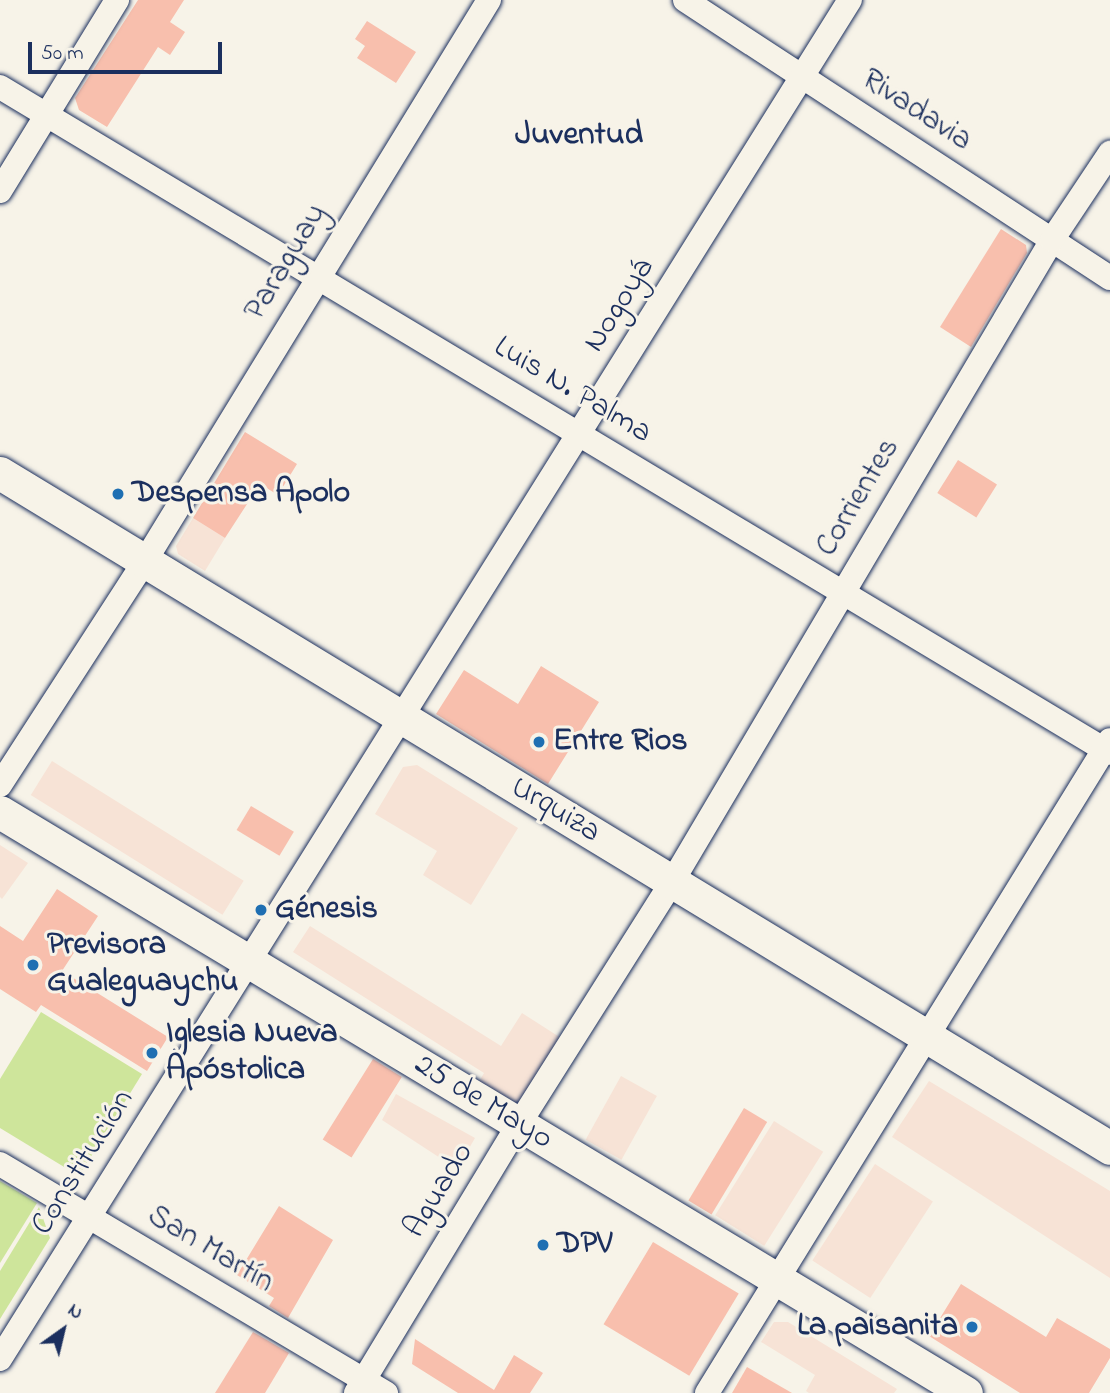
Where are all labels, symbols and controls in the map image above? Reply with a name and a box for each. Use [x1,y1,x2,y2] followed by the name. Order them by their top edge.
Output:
[32,28,226,72] scale bar
[41,39,84,69] text: 50 m
[854,61,978,161] street label: Rivadavia
[515,116,643,156] district label: Juventud
[237,198,337,328] street label: Paraguay
[576,252,664,360] street label: Nogoyá
[486,329,658,453] street label: Luis N. Palma
[809,432,909,564] street label: Corrientes
[132,475,350,513] place label: Despensa Apolo
[110,486,126,502] marker: Despensa Apolo
[553,723,688,761] place label: Entre Rios
[531,734,547,750] marker: Entre Rios
[503,769,607,853] street label: Urquiza
[275,891,378,929] place label: Génesis
[253,902,269,918] marker: Génesis
[47,928,239,1003] place label: Previsora Gualeguaychu
[25,957,41,973] marker: Previsora Gualeguaychu
[166,1016,337,1091] place label: Iglesia Nueva Apóstolica
[144,1045,160,1061] marker: Iglesia Nueva Apóstolica
[407,1047,559,1159] street label: 25 de Mayo
[24,1083,144,1243] street label: Constitución
[397,1136,483,1246] street label: Aguado
[140,1197,280,1303] street label: San Martín
[557,1226,612,1264] place label: DPV
[535,1237,551,1253] marker: DPV
[28,1295,98,1365] north arrow
[62,1297,88,1327] text: N
[797,1308,958,1346] place label: La paisanita
[964,1319,980,1335] marker: La paisanita

